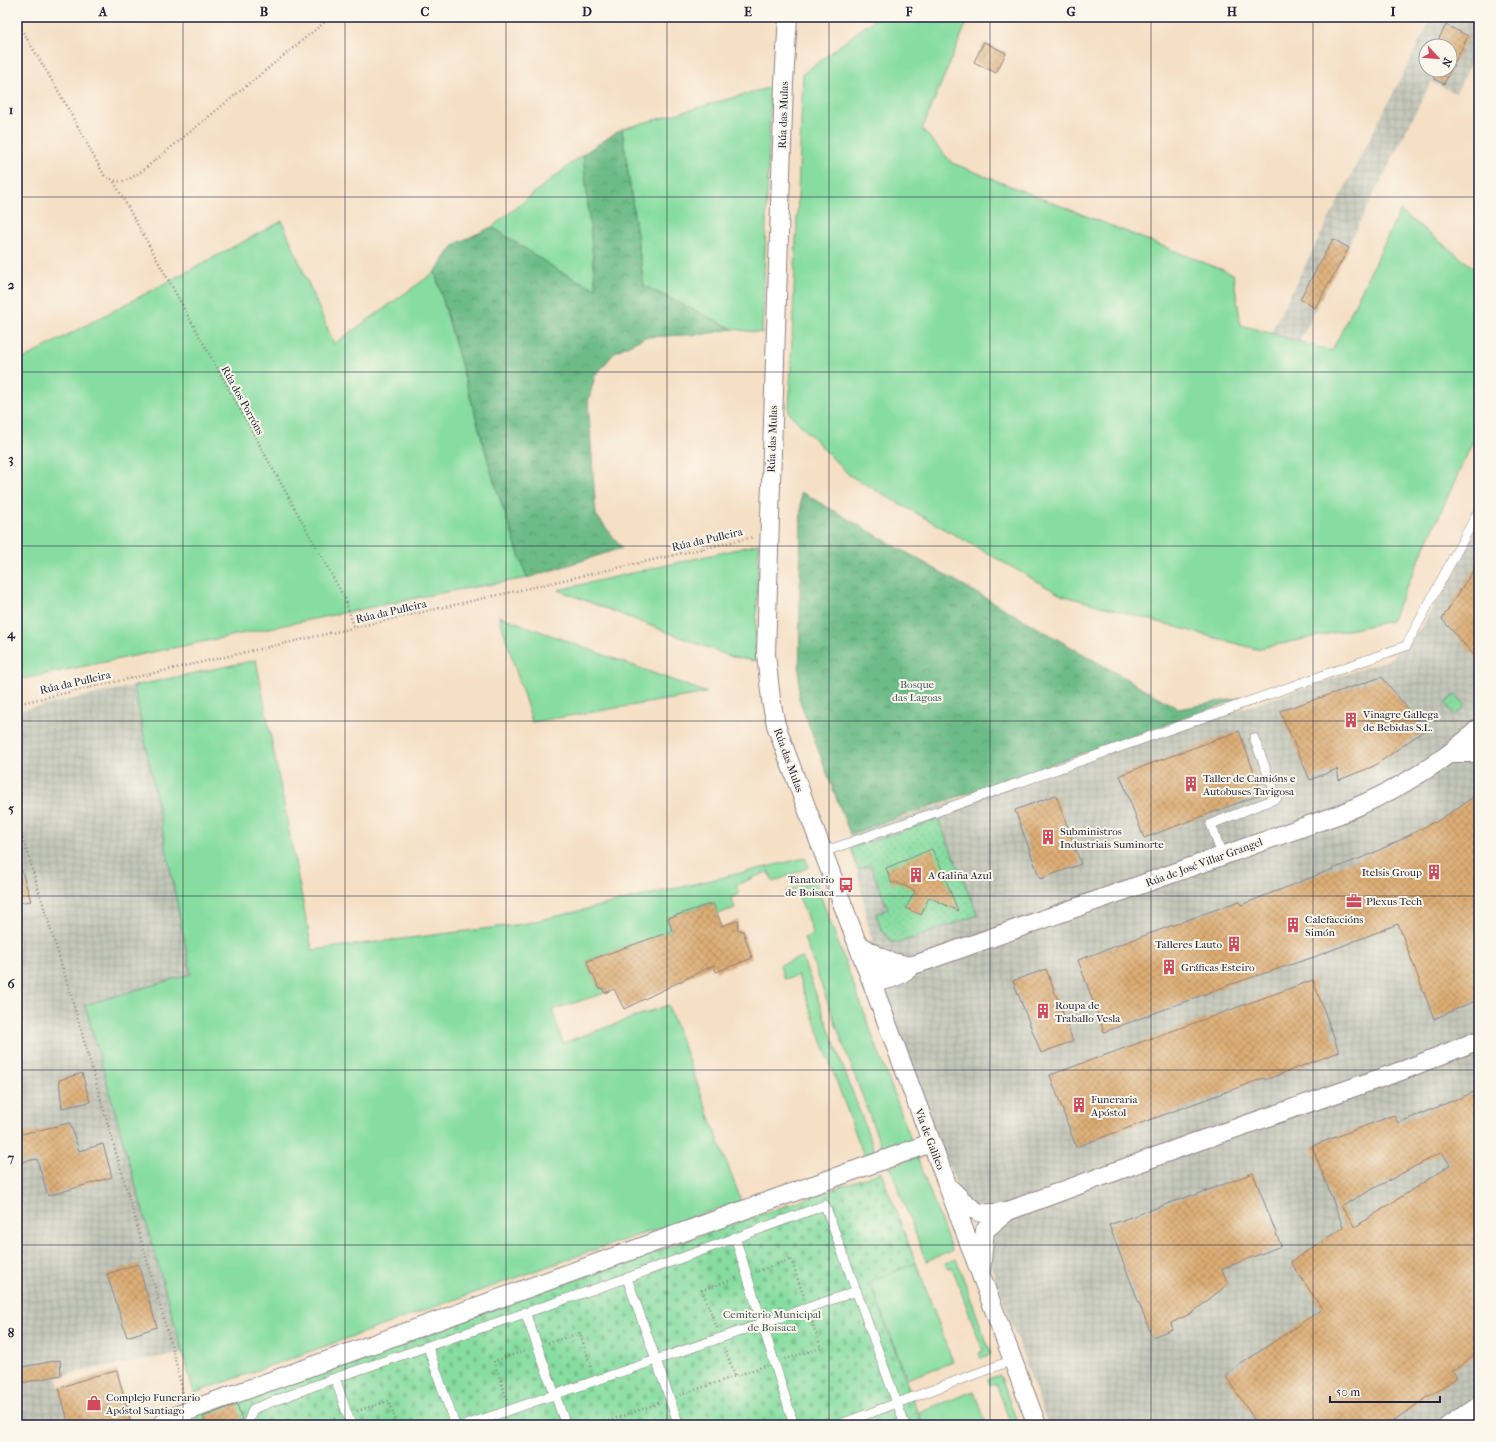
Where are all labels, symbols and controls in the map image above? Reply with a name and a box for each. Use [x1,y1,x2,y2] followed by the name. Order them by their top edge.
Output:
[98,4,108,19] text: A
[260,4,269,19] text: B
[421,4,430,19] text: C
[582,4,592,19] text: D
[744,4,752,19] text: E
[905,4,913,19] text: F
[1066,4,1076,19] text: G
[1227,4,1238,19] text: H
[1390,4,1396,19] text: I
[1418,38,1458,78] north arrow
[1439,56,1454,69] text: N
[776,81,791,149] street label: Rúa das Mulas
[9,102,14,117] text: 1
[8,277,15,292] text: 2
[218,364,267,437] street label: Rúa dos Porróns
[765,405,780,473] street label: Rúa das Mulas
[8,451,14,467] text: 3
[670,525,745,554] street label: Rúa da Pulleira
[354,597,429,626] street label: Rúa da Pulleira
[6,626,16,642] text: 4
[38,668,113,697] street label: Rúa da Pulleira
[892,678,942,704] park label: Bosque das Lagoas
[1362,708,1439,734] place label: Vinagre Gallega de Bebidas S.L.
[1342,711,1360,729] building icon: Vinagre Gallega de Bebidas S.L.
[771,726,806,794] street label: Rúa das Mulas
[1202,772,1296,798] place label: Taller de Camións e Autobuses Tavigosa
[1182,775,1200,793] building icon: Taller de Camións e Autobuses Tavigosa
[8,801,14,816] text: 5
[1060,825,1164,851] place label: Subministros Industriais Suminorte
[1039,828,1057,846] building icon: Subministros Industriais Suminorte
[1144,835,1264,890] street label: Rúa de José Villar Grangel
[1425,863,1443,881] building icon: Itelsis Group
[907,866,925,884] building icon: A Galiña Azul
[1362,866,1422,879] place label: Itelsis Group
[927,869,992,882] place label: A Galiña Azul
[785,873,835,899] place label: Tanatorio de Boisaca
[837,876,855,894] bus stop icon: Tanatorio de Boisaca
[1345,892,1363,910] office icon: Plexus Tech
[1366,895,1423,908] place label: Plexus Tech
[1305,913,1363,939] place label: Calefaccións Simón
[1284,916,1302,934] building icon: Calefaccións Simón
[1225,935,1243,953] building icon: Talleres Lauto
[1155,938,1222,951] place label: Talleres Lauto
[1160,958,1178,976] building icon: Gráficas Esteiro
[1181,961,1255,974] place label: Gráficas Esteiro
[7,976,15,991] text: 6
[1055,999,1121,1025] place label: Roupa de Traballo Vesla
[1034,1002,1052,1020] building icon: Roupa de Traballo Vesla
[1090,1093,1139,1119] place label: Funeraria Apóstol
[1070,1096,1088,1114] building icon: Funeraria Apóstol
[912,1106,947,1172] street label: Vía de Galileo
[7,1150,15,1165] text: 7
[723,1308,821,1334] park label: Cemiterio Municipal de Boisaca
[8,1325,15,1340] text: 8
[1330,1378,1440,1404] scale bar
[1336,1385,1360,1399] text: 50 m
[105,1391,201,1417] place label: Complejo Funerario Apóstol Santiago
[85,1394,103,1412] shop icon: Complejo Funerario Apóstol Santiago

